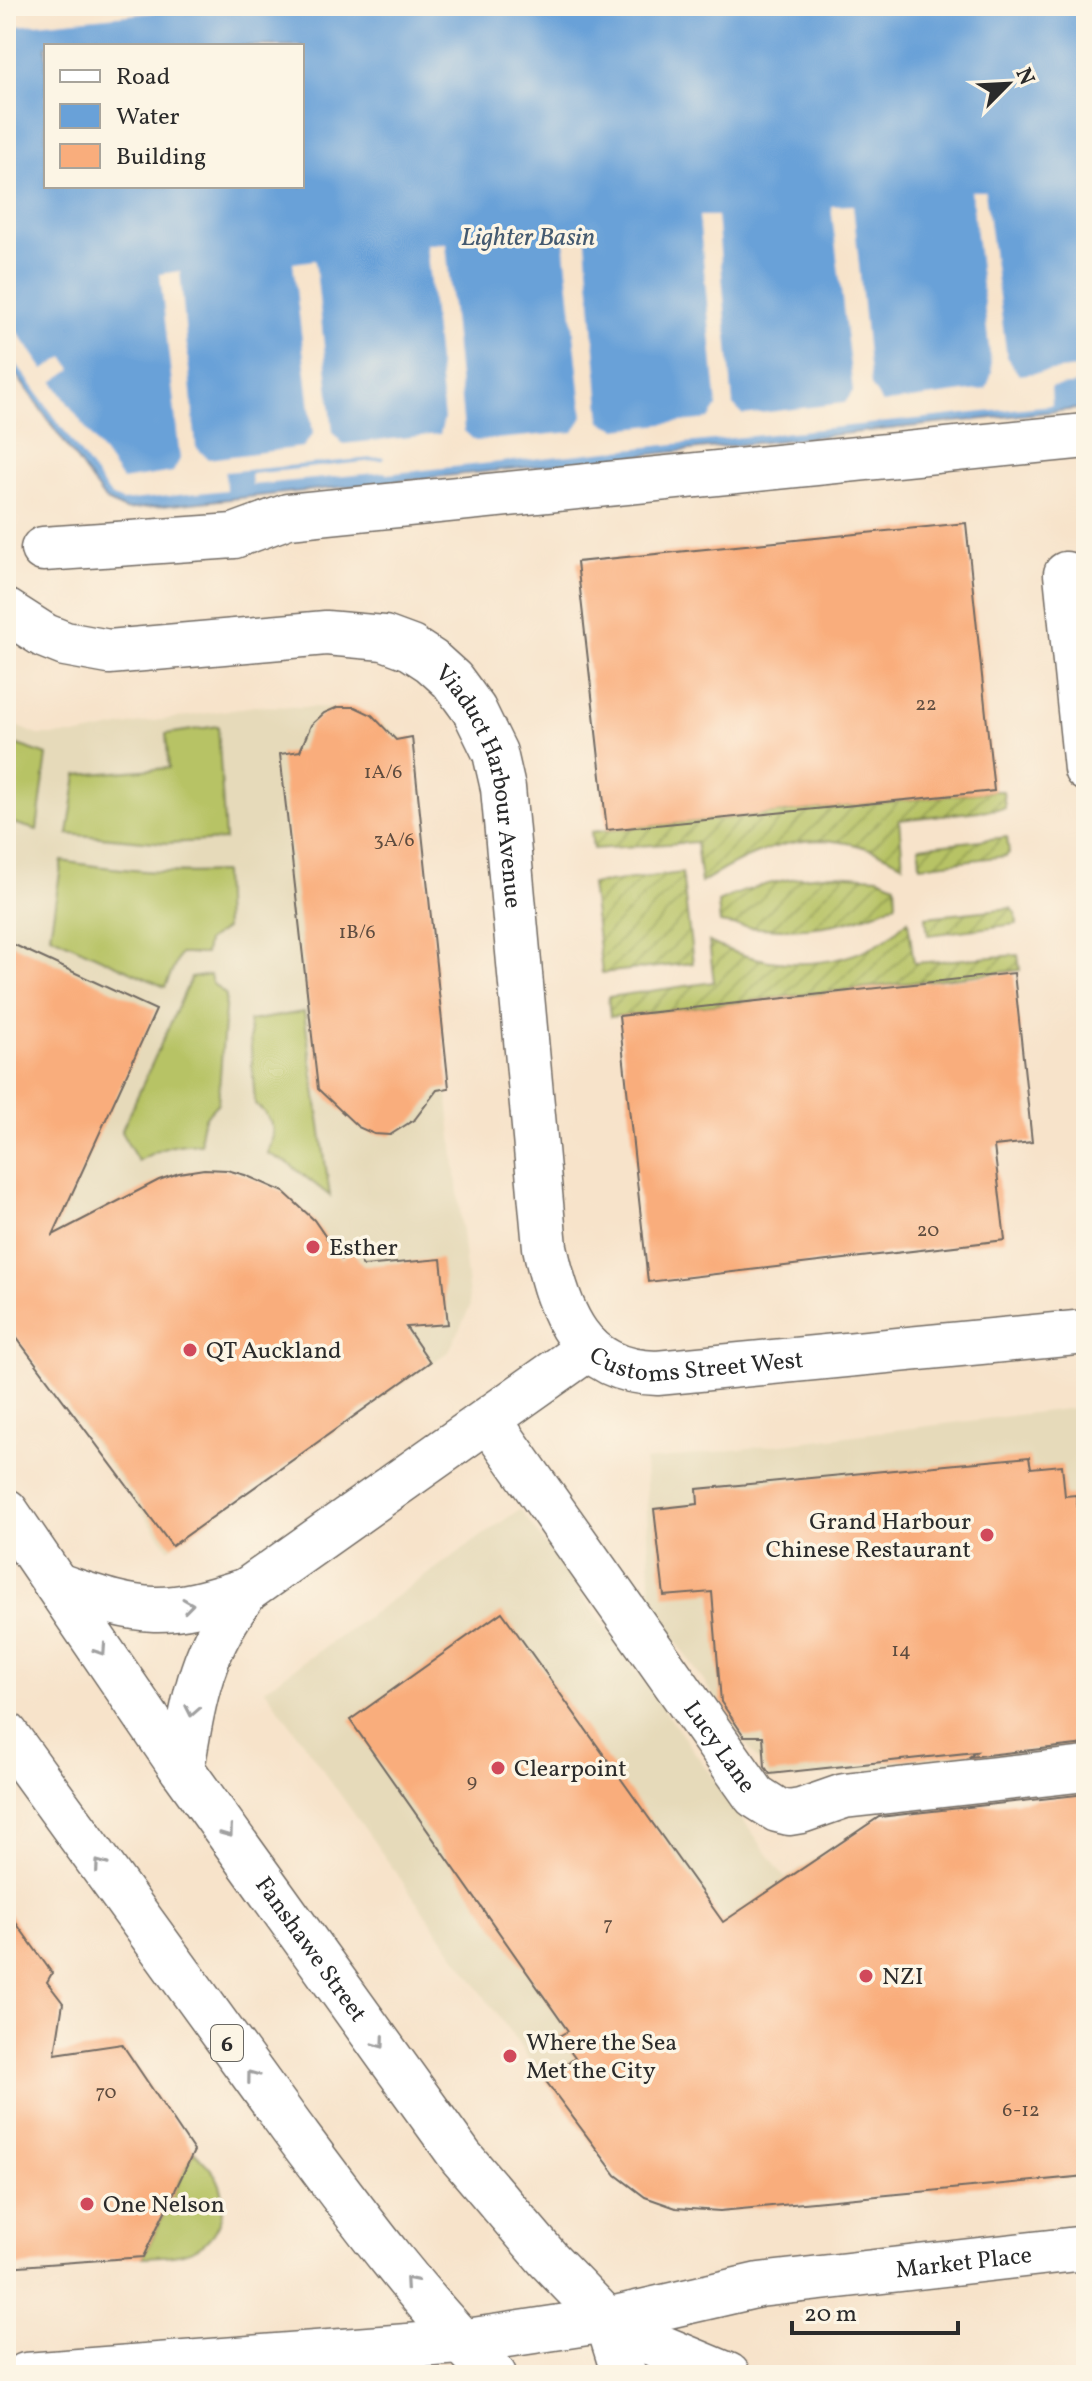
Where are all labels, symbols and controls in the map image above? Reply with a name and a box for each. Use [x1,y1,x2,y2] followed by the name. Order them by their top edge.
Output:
[44,44,304,188] legend
[968,44,1048,124] north arrow
[116,61,170,95] text: Road
[1007,63,1041,91] text: N
[116,101,180,135] text: Water
[116,141,206,175] text: Building
[461,220,595,256] water label: Lighter Basin
[427,658,529,910] street label: Viaduct Harbour Avenue
[915,691,937,719] house number: 22
[364,759,402,787] house number: 1A/6
[373,827,415,855] house number: 3A/6
[338,919,376,947] house number: 1B/6
[917,1217,939,1245] house number: 20
[329,1232,398,1266] place label: Esther
[304,1238,322,1256] marker: Esther
[206,1335,342,1369] place label: QT Auckland
[581,1339,805,1393] street label: Customs Street West
[181,1341,199,1359] marker: QT Auckland
[765,1506,971,1568] place label: Grand Harbour Chinese Restaurant
[978,1526,996,1544] marker: Grand Harbour Chinese Restaurant
[181,1597,195,1614] one-way arrow
[891,1637,911,1665] house number: 14
[91,1641,106,1655] one-way arrow
[674,1695,763,1801] street label: Lucy Lane
[184,1704,201,1717] one-way arrow
[514,1753,627,1787] place label: Clearpoint
[489,1759,507,1777] marker: Clearpoint
[467,1768,477,1796] house number: 9
[218,1823,233,1838] one-way arrow
[95,1859,110,1874] one-way arrow
[246,1870,374,2030] street label: Fanshawe Street
[603,1911,613,1939] house number: 7
[882,1961,923,1995] place label: NZI
[857,1967,875,1985] marker: NZI
[211,2025,243,2061] road number: 6
[526,2027,677,2089] place label: Where the Sea Met the City
[370,2035,384,2049] one-way arrow
[501,2047,519,2065] marker: Where the Sea Met the City
[248,2070,262,2085] one-way arrow
[96,2079,116,2107] house number: 70
[1002,2097,1040,2125] house number: 6-12
[103,2189,225,2223] place label: One Nelson
[78,2195,96,2213] marker: One Nelson
[894,2239,1034,2288] street label: Market Place
[405,2277,420,2292] one-way arrow
[792,2285,958,2335] scale bar
[804,2298,857,2332] text: 20 m

